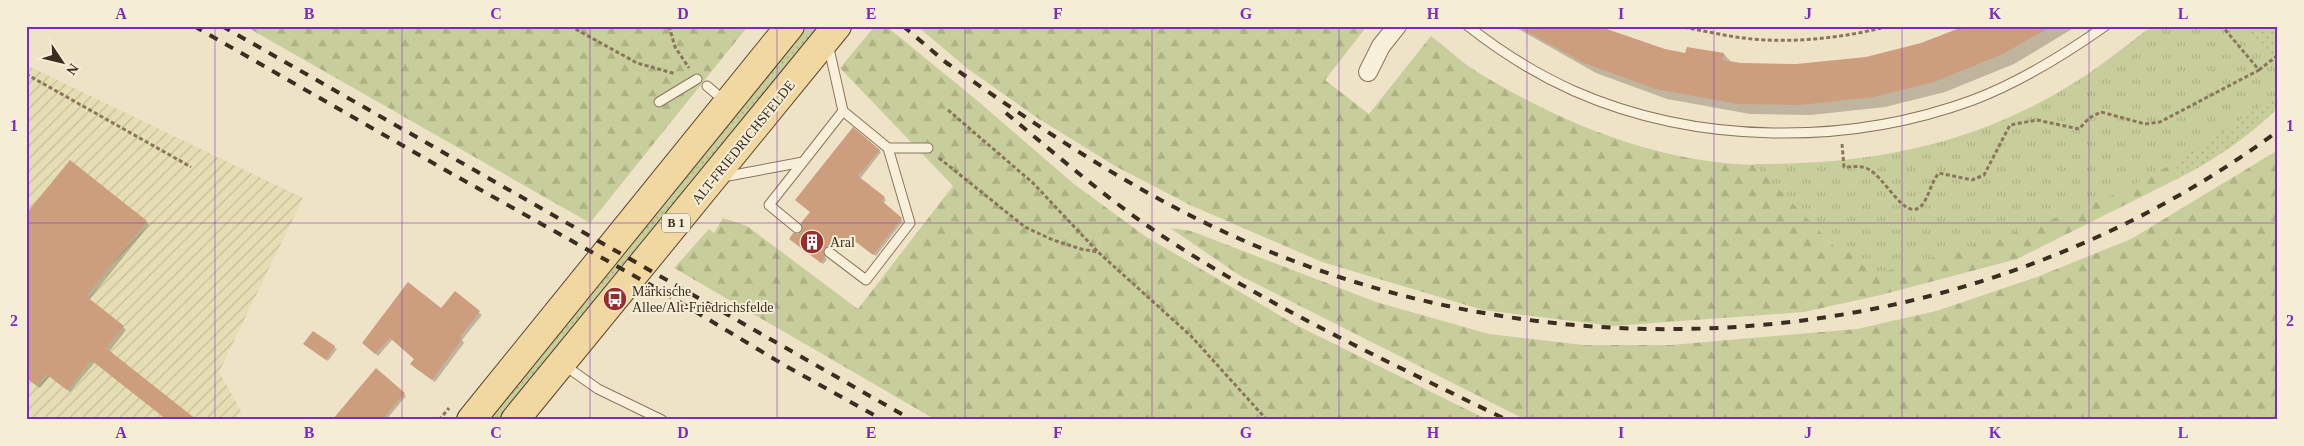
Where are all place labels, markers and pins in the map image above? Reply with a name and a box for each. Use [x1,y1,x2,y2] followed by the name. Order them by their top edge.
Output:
[799,229,825,255] building icon: Aral
[830,235,855,250] place label: Aral
[632,284,774,315] place label: Märkische Allee/Alt-Friedrichsfelde
[602,286,628,312] bus stop icon: Märkische Allee/Alt-Friedrichsfelde

